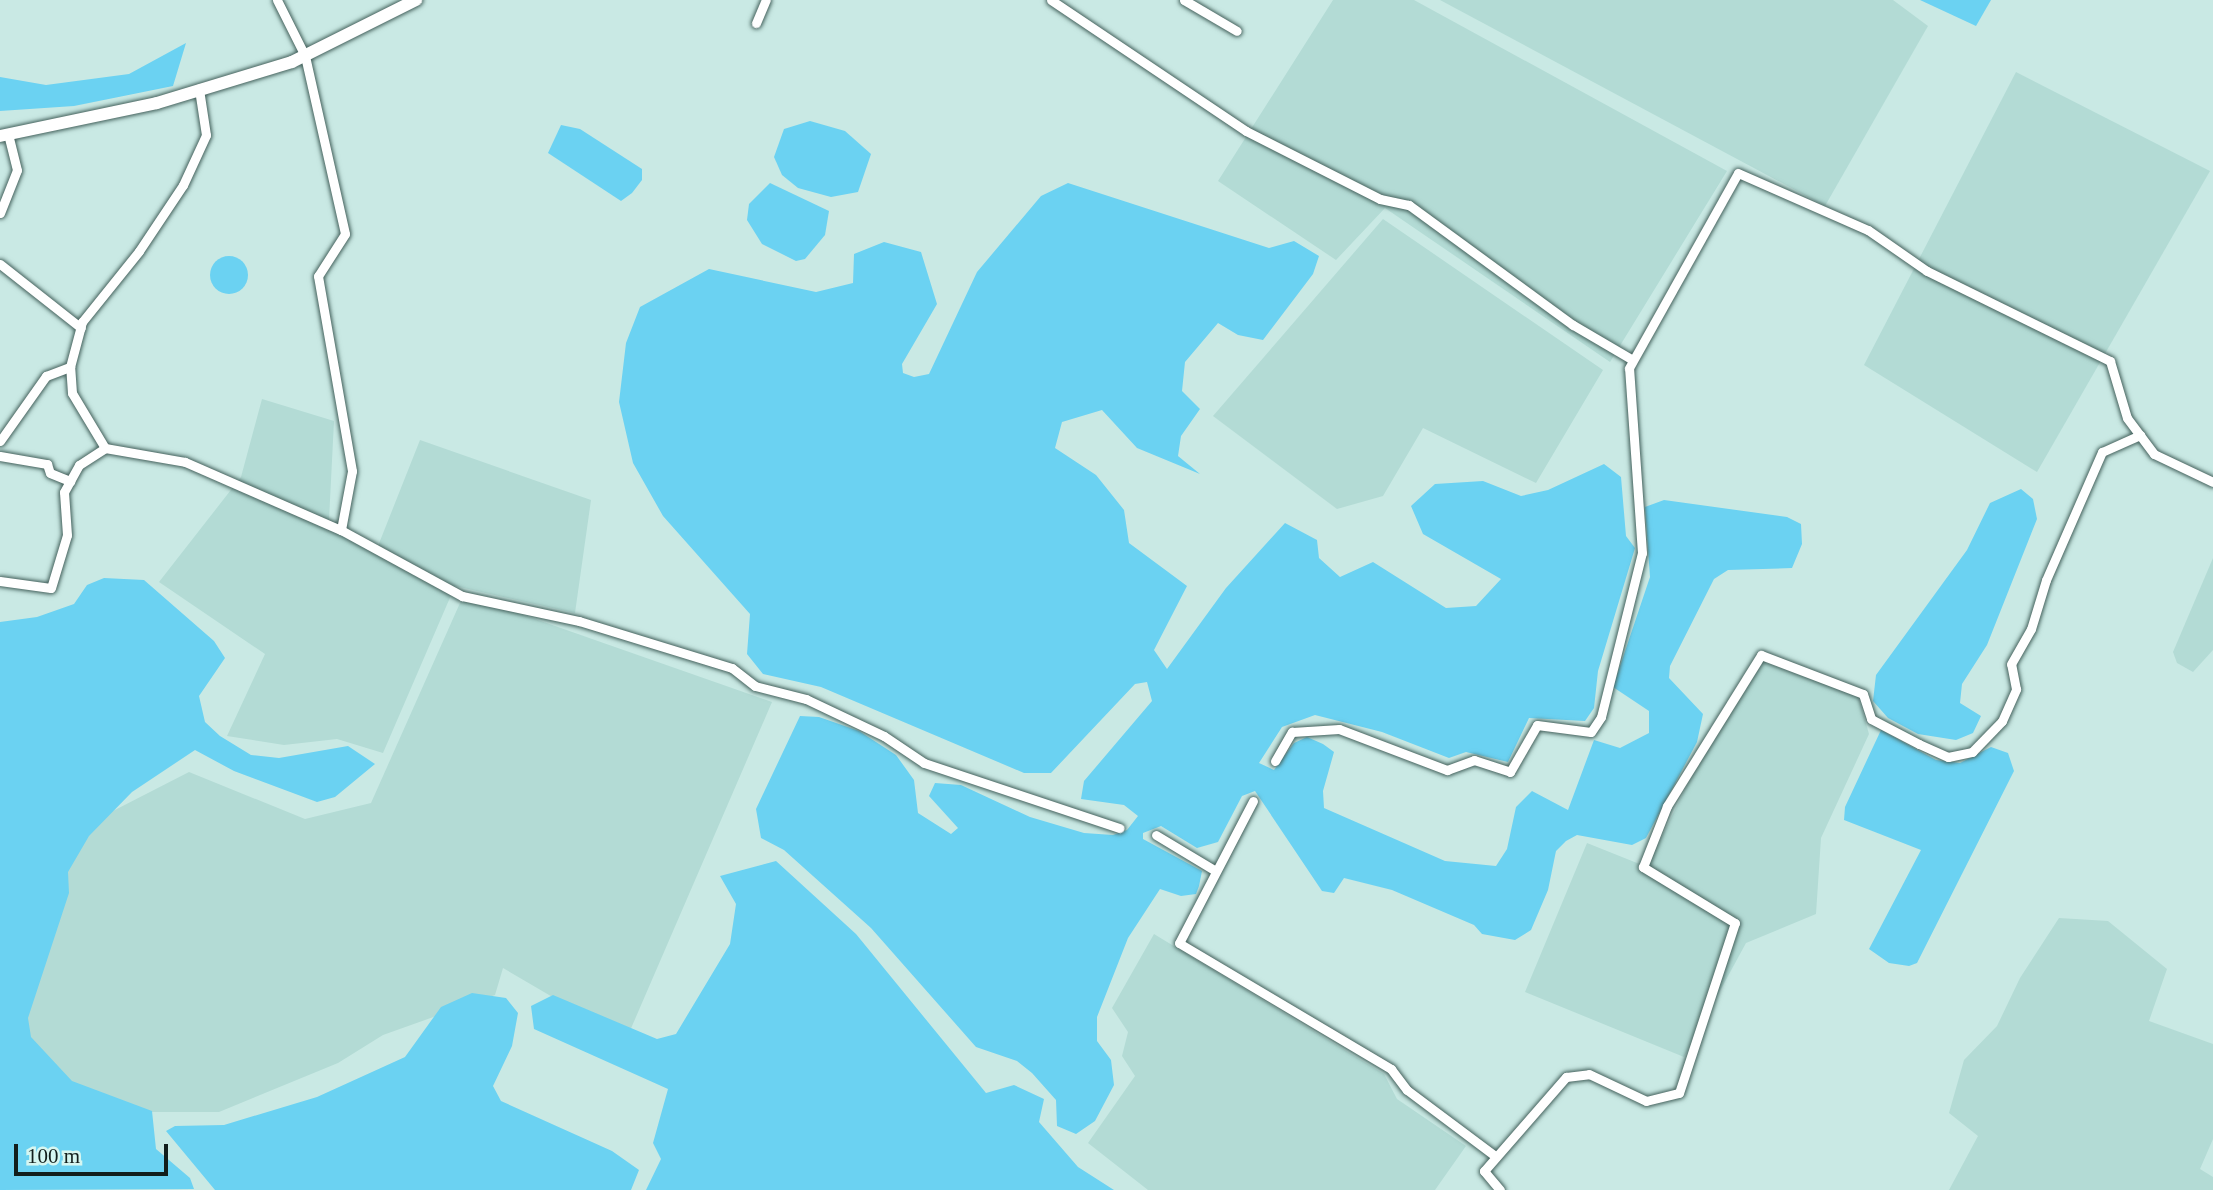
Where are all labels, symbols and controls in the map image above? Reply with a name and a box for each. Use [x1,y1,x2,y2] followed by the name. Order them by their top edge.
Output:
[18,1130,172,1174] scale bar
[27,1144,80,1168] text: 100 m

